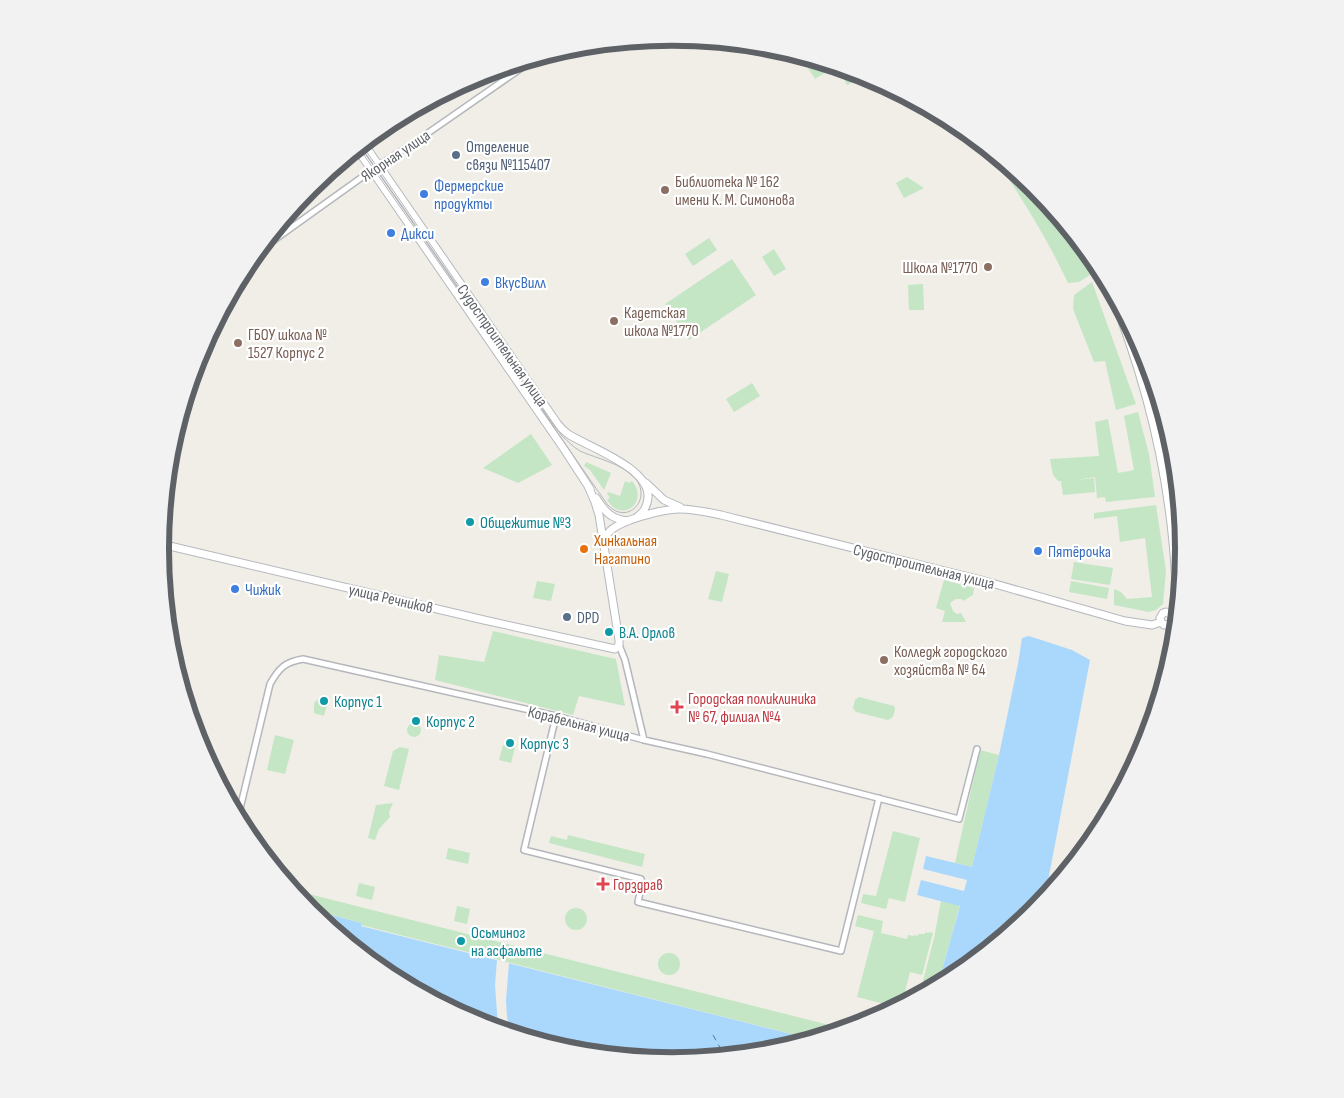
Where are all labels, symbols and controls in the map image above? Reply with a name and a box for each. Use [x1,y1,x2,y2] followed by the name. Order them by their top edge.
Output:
[358,126,434,186] street label: Якорная улица
[466,138,551,175] place label: Отделение связи №115407
[450,149,462,161] marker: Отделение связи №115407
[675,173,795,210] place label: Библиотека № 162 имени К. М. Симонова
[434,177,504,214] place label: Фермерские продукты
[659,184,671,196] marker: Библиотека № 162 имени К. М. Симонова
[418,188,430,200] marker: Фермерские продукты
[401,225,434,244] place label: Дикси
[385,227,397,239] marker: Дикси
[902,259,978,278] place label: Школа №1770
[982,261,994,273] marker: Школа №1770
[495,274,546,293] place label: ВкусВилл
[479,276,491,288] marker: ВкусВилл
[452,281,551,411] street label: Судостроительная улица
[624,304,699,341] place label: Кадетская школа №1770
[608,315,620,327] marker: Кадетская школа №1770
[248,326,327,363] place label: ГБОУ школа № 1527 Корпус 2
[232,337,244,349] marker: ГБОУ школа № 1527 Корпус 2
[480,514,571,533] place label: Общежитие №3
[464,516,476,528] marker: Общежитие №3
[593,532,657,569] place label: Хинкальная Нагатино
[851,541,996,594] street label: Судостроительная улица
[578,543,590,555] marker: Хинкальная Нагатино
[1048,543,1111,562] place label: Пятёрочка
[1032,545,1044,557] marker: Пятёрочка
[245,581,282,600] place label: Чижик
[347,581,435,618] street label: улица Речников
[229,583,241,595] marker: Чижик
[577,609,600,628] place label: DPD
[561,611,573,623] marker: DPD
[619,624,675,643] place label: В.А. Орлов
[603,626,615,638] marker: В.А. Орлов
[894,643,1007,680] place label: Колледж городского хозяйства № 64
[878,654,890,666] marker: Колледж городского хозяйства № 64
[688,690,816,727] place label: Городская поликлиника № 67, филиал №4
[334,693,382,712] place label: Корпус 1
[318,695,330,707] marker: Корпус 1
[670,700,684,714] marker: Городская поликлиника № 67, филиал №4
[526,703,632,746] street label: Корабельная улица
[426,713,475,732] place label: Корпус 2
[410,715,422,727] marker: Корпус 2
[520,735,569,754] place label: Корпус 3
[504,737,516,749] marker: Корпус 3
[613,876,663,895] place label: Горздрав
[597,878,609,890] marker: Горздрав
[471,924,542,961] place label: Осьминог на асфальте
[455,935,467,947] marker: Осьминог на асфальте

